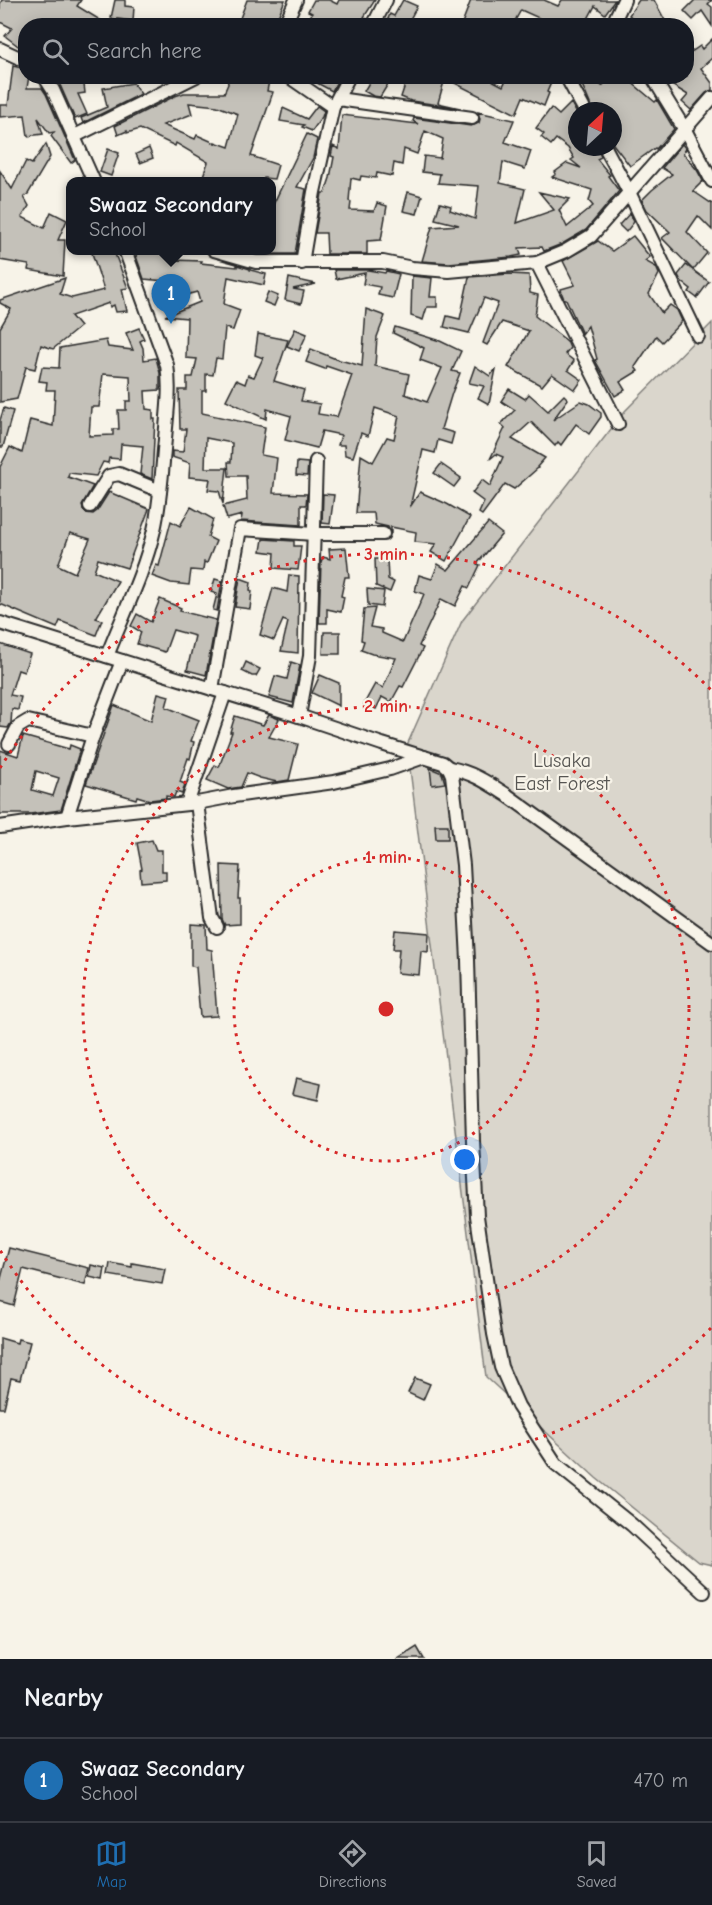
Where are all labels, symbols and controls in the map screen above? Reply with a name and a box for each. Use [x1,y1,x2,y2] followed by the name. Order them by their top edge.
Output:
[18,18,694,84] search box
[39,35,72,68] icon: search
[87,38,202,64] text: Search here
[568,102,622,156] north arrow
[66,177,276,255] popup
[89,192,253,218] text: Swaaz Secondary
[89,218,146,241] text: School
[152,274,190,324] pin: 1
[364,544,408,565] text: 3 min
[364,696,408,717] text: 2 min
[514,749,611,795] park label: Lusaka East Forest
[365,847,407,868] text: 1 min
[376,999,396,1019] centre of rings
[450,1145,479,1174] your location
[24,1683,103,1713] text: Nearby
[81,1756,244,1782] text: Swaaz Secondary
[40,1769,47,1792] text: 1
[633,1769,688,1792] text: 470 m
[81,1782,138,1805] text: School
[95,1837,128,1891] tab: Map
[319,1837,386,1891] tab: Directions
[577,1837,617,1891] tab: Saved

